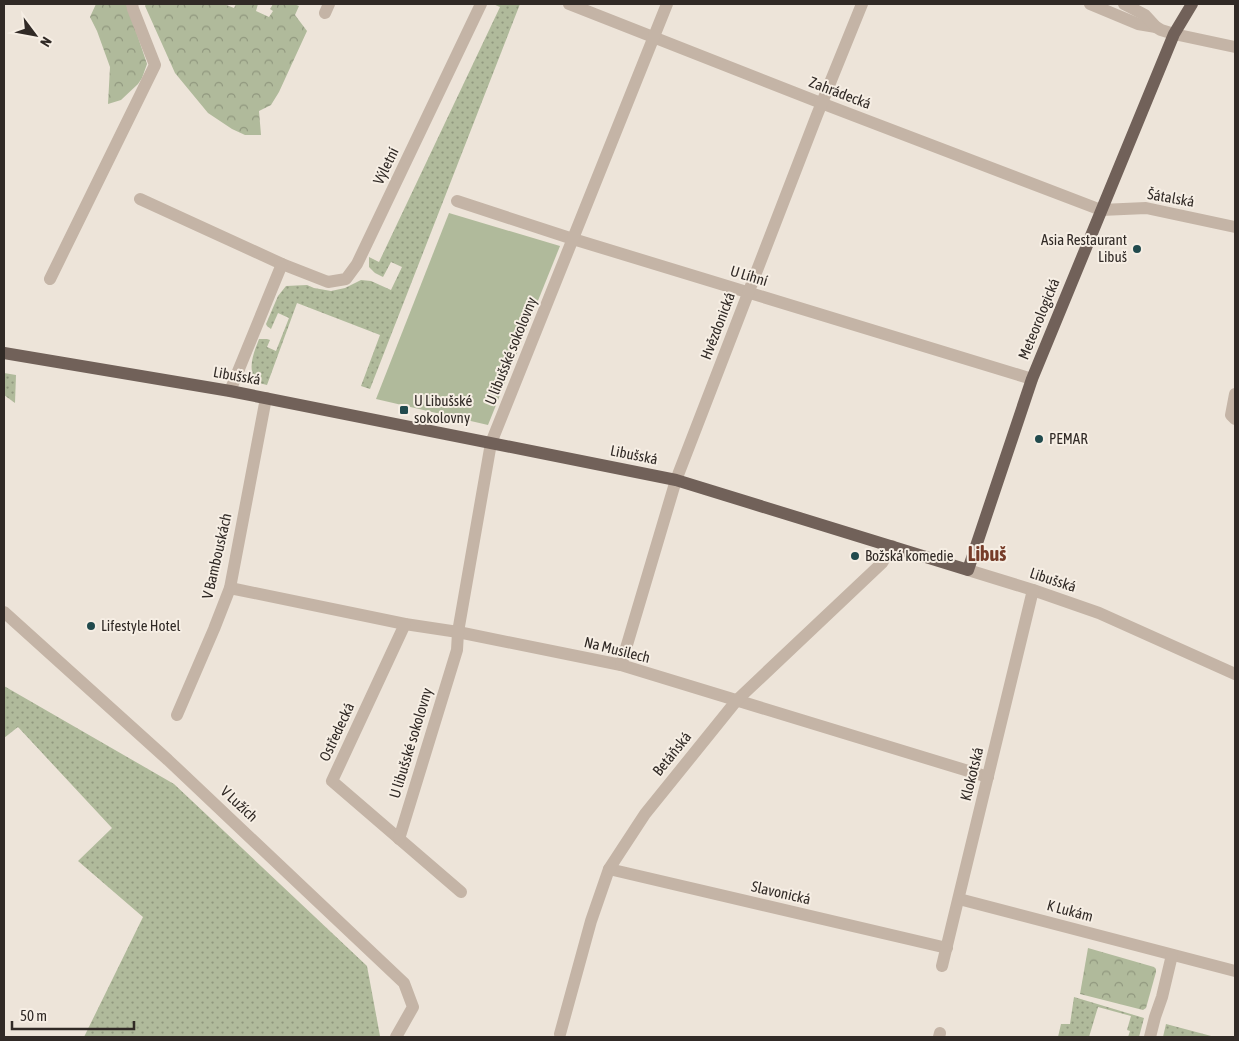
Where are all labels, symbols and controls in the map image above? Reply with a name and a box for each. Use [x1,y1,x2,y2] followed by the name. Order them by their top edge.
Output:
[10,10,60,60] north arrow
[37,34,55,50] text: N
[807,73,874,112] street label: Zahrádecká
[369,144,402,187] street label: Výletní
[1146,185,1196,210] street label: Šátalská
[1041,231,1127,265] place label: Asia Restaurant Libuš
[1131,243,1143,255] marker: Asia Restaurant Libuš
[728,262,770,289] street label: U Líhní
[1015,276,1063,362] street label: Meteorologická
[697,290,738,362] street label: Hvězdonická
[481,295,540,407] street label: U libušské sokolovny
[212,363,262,388] street label: Libušská
[414,392,472,426] place label: U Libušské sokolovny
[398,404,410,416] marker: U Libušské sokolovny
[1049,430,1088,447] place label: PEMAR
[1033,433,1045,445] marker: PEMAR
[609,442,659,467] street label: Libušská
[198,511,235,600] street label: V Bambouskách
[968,542,1006,565] district label: Libuš
[865,547,954,564] place label: Božská komedie
[849,550,861,562] marker: Božská komedie
[1028,564,1079,595] street label: Libušská
[101,617,180,634] place label: Lifestyle Hotel
[85,620,97,632] marker: Lifestyle Hotel
[582,633,652,666] street label: Na Musilech
[386,686,435,800] street label: U libušské sokolovny
[316,700,357,764] street label: Ostředecká
[649,728,694,779] street label: Betáňská
[957,745,986,803] street label: Klokotská
[217,782,261,825] street label: V Lužích
[750,877,812,908] street label: Slavonická
[1045,896,1095,925] street label: K Lukám
[12,998,135,1030] scale bar
[20,1007,47,1024] text: 50 m

